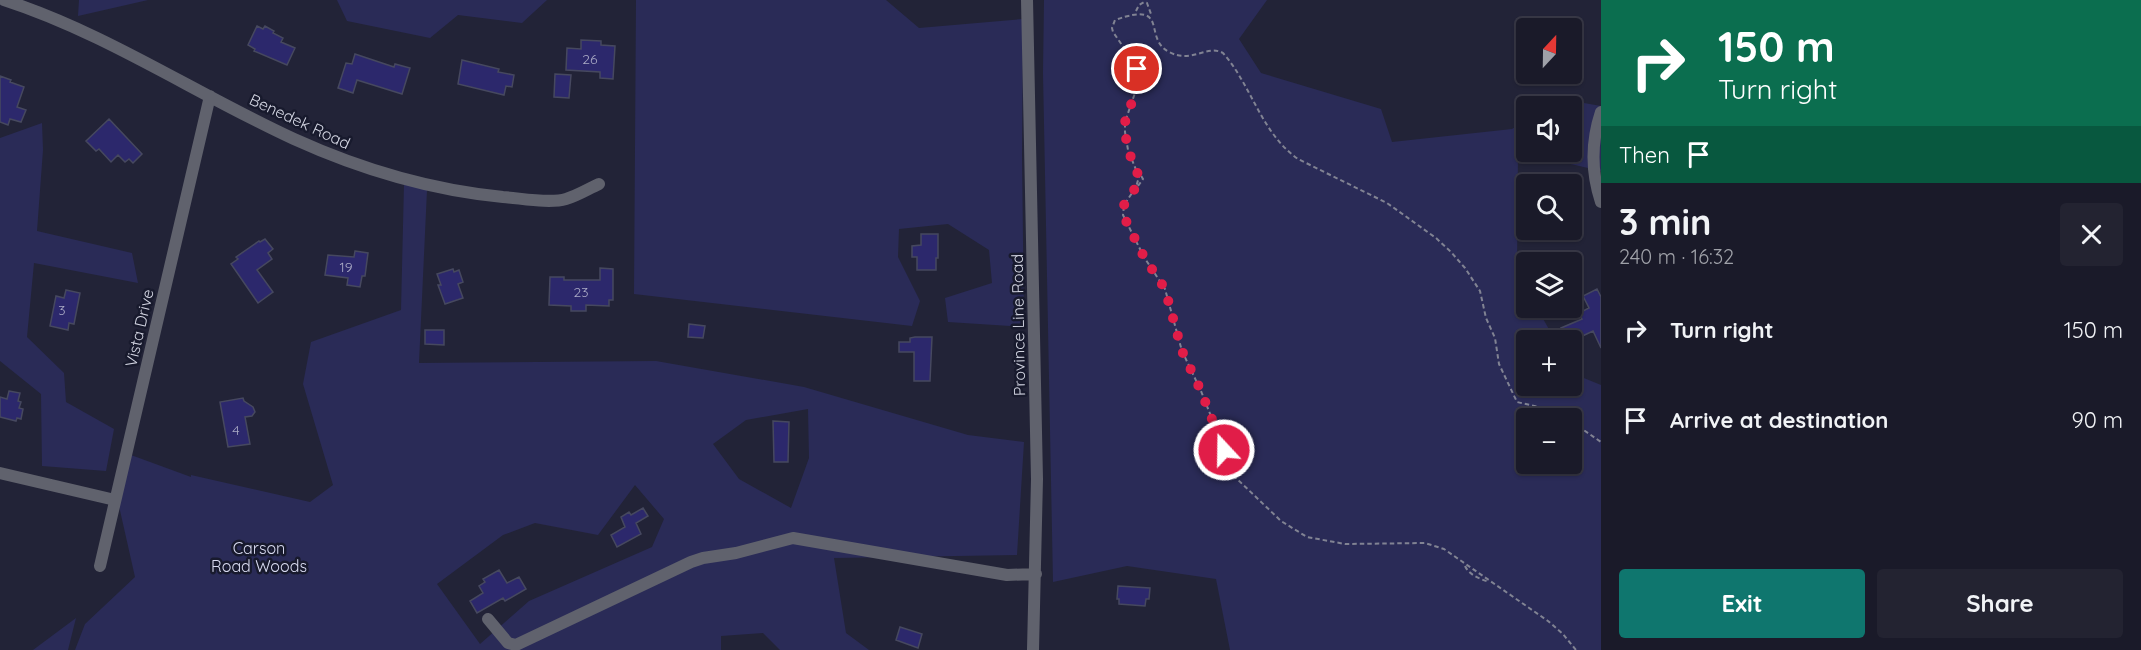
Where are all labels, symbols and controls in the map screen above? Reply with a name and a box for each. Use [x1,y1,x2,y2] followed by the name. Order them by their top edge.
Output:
[1516,18,1582,84] north arrow
[1516,18,1582,474] map controls
[1718,20,1835,73] text: 150 m
[1619,24,1697,102] icon: right
[1111,43,1162,94] pin
[582,50,598,68] house number: 26
[1120,52,1153,85] icon: arrive
[1718,72,1837,106] text: Turn right
[246,89,354,153] street label: Benedek Road
[1516,96,1582,162] button: sound
[1682,138,1715,171] icon: arrive
[1619,141,1670,169] text: Then
[1516,174,1582,240] button: search
[1619,199,1712,244] text: 3 min
[2060,203,2123,266] button: close
[1619,244,1734,269] text: 240 m · 16:32
[1516,252,1582,318] button: layers
[1007,254,1029,396] street label: Province Line Road
[340,258,353,276] house number: 19
[573,283,589,301] house number: 23
[120,287,158,369] street label: Vista Drive
[58,301,66,319] house number: 3
[1619,314,1652,347] icon: right
[1670,316,1774,344] text: Turn right
[2064,316,2123,344] text: 150 m
[1516,330,1582,396] button: +
[1619,404,1652,437] icon: arrive
[1670,406,1888,434] text: Arrive at destination
[2072,406,2123,434] text: 90 m
[1516,408,1582,474] button: −
[1192,418,1256,482] position arrow
[232,421,240,439] house number: 4
[211,538,307,576] park label: Carson Road Woods
[1619,569,1865,638] button: Exit
[1877,569,2123,638] button: Share

